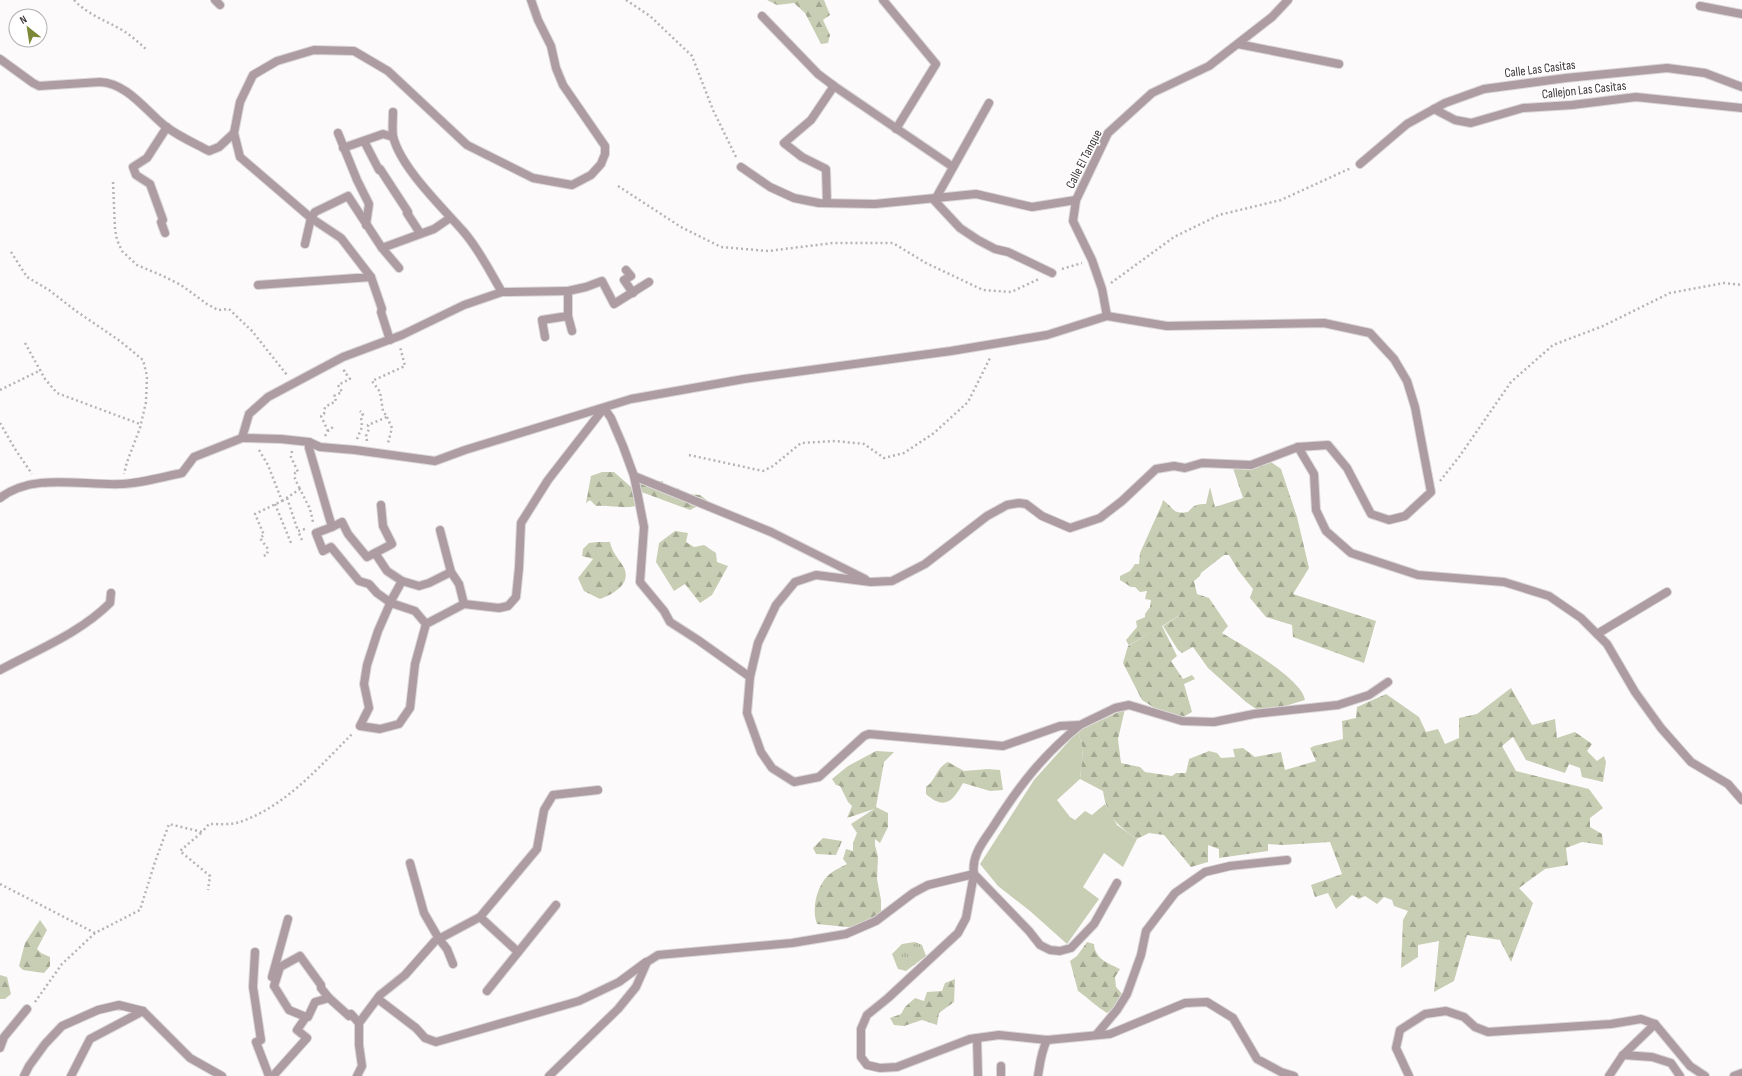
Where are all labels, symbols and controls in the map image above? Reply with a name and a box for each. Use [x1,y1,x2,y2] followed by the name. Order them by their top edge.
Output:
[8,8,48,48] north arrow
[17,13,29,27] text: N
[1504,57,1577,81] street label: Calle Las Casitas
[1541,78,1627,102] street label: Callejon Las Casitas
[1062,127,1106,191] street label: Calle El Tanque

